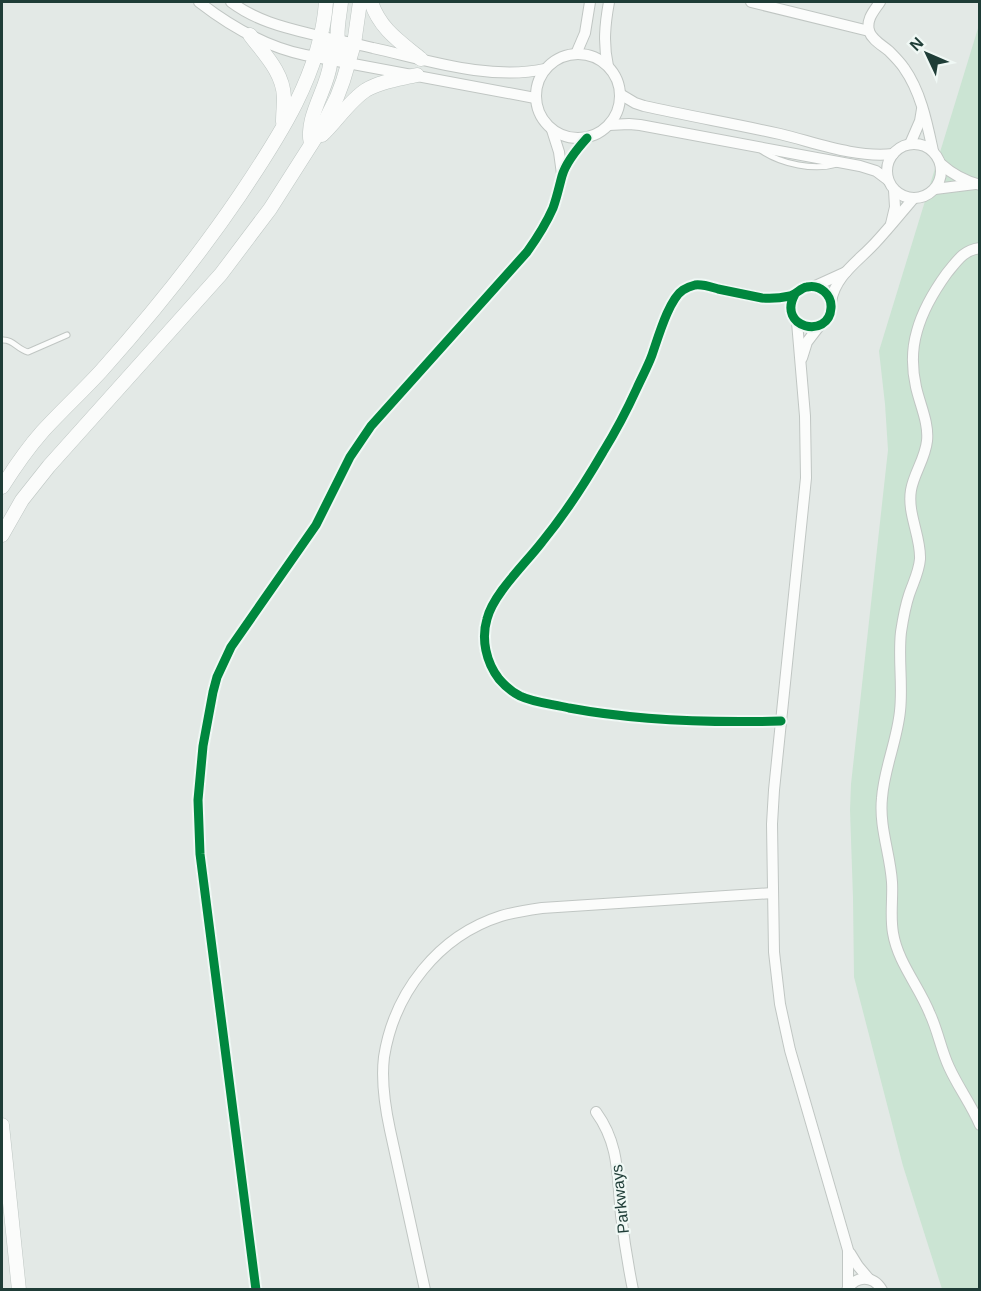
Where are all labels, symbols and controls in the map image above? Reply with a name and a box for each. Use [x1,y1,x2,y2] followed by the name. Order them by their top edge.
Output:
[897,24,957,84] north arrow
[906,34,927,54] text: N
[608,1164,632,1234] street label: Parkways

